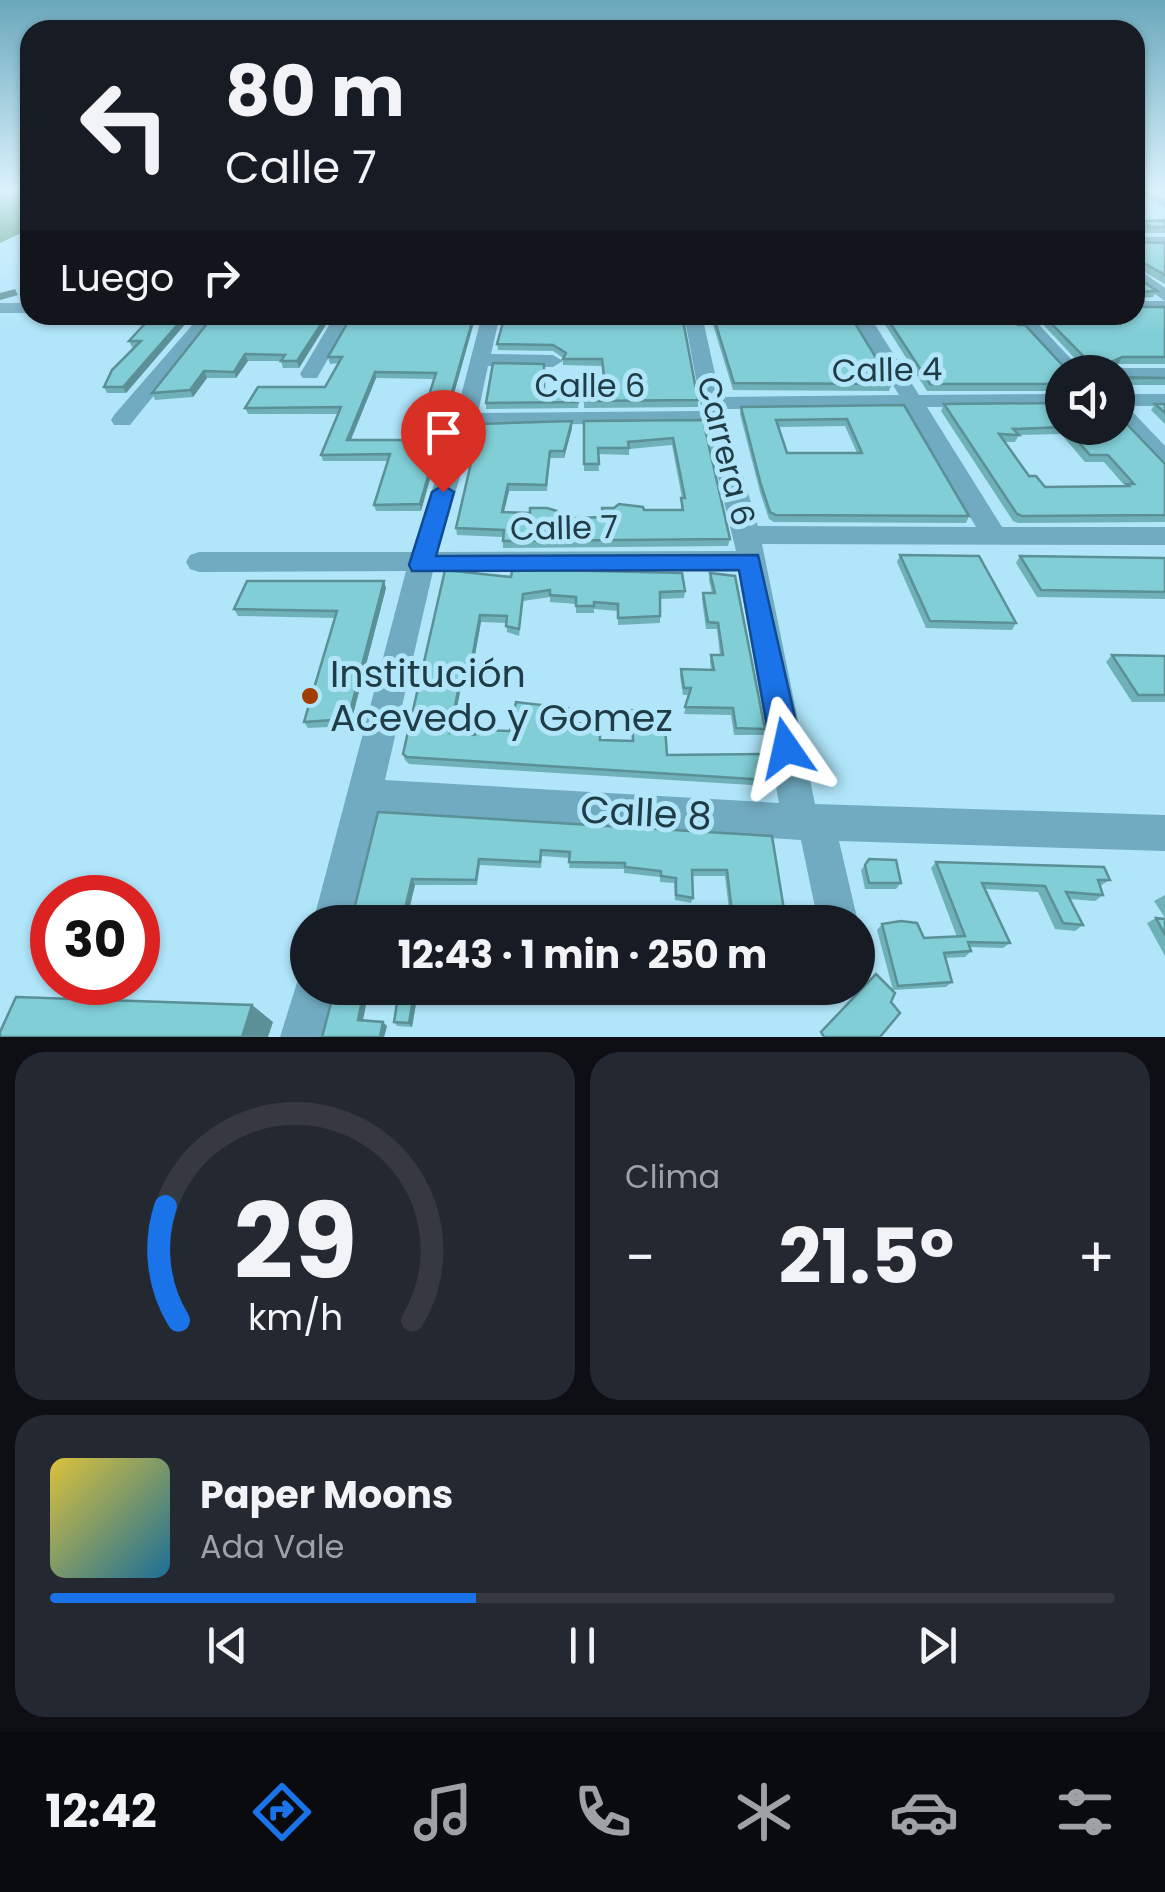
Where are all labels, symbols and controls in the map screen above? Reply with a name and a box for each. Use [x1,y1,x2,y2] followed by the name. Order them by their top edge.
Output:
[225,42,405,141] text: 80 m
[60,60,190,190] icon: left
[225,136,377,199] text: Calle 7
[194,250,249,305] icon: right
[60,251,174,304] text: Luego
[831,346,943,393] street label: Calle 4
[1045,355,1135,445] map controls
[1045,355,1135,445] button: sound
[535,363,645,408] street label: Calle 6
[686,371,767,530] street label: Carrera 6
[401,390,486,493] pin
[416,405,471,460] icon: arrive
[510,504,618,551] street label: Calle 7
[330,647,673,744] place label: Institución Acevedo y Gomez
[299,685,321,707] marker: Institución Acevedo y Gomez
[734,696,838,800] position arrow
[579,783,713,842] street label: Calle 8
[30,875,160,1005] speed limit sign: 30
[398,928,767,981] text: 12:43 · 1 min · 250 m
[625,1154,720,1199] text: Clima
[233,1169,357,1314] text: 29
[779,1204,954,1309] text: 21.5°
[625,1219,655,1296] text: −
[1077,1219,1115,1296] text: +
[247,1292,343,1343] text: km/h
[200,1468,453,1521] text: Paper Moons
[200,1524,344,1569] text: Ada Vale
[200,1618,255,1673] icon: previous
[555,1618,610,1673] icon: pause
[910,1618,965,1673] icon: next
[247,1777,317,1847] icon: directions
[408,1777,478,1847] icon: music
[568,1777,638,1847] icon: phone
[729,1777,799,1847] icon: climate
[889,1777,959,1847] icon: car
[1050,1777,1120,1847] icon: filters
[45,1780,157,1843] text: 12:42

